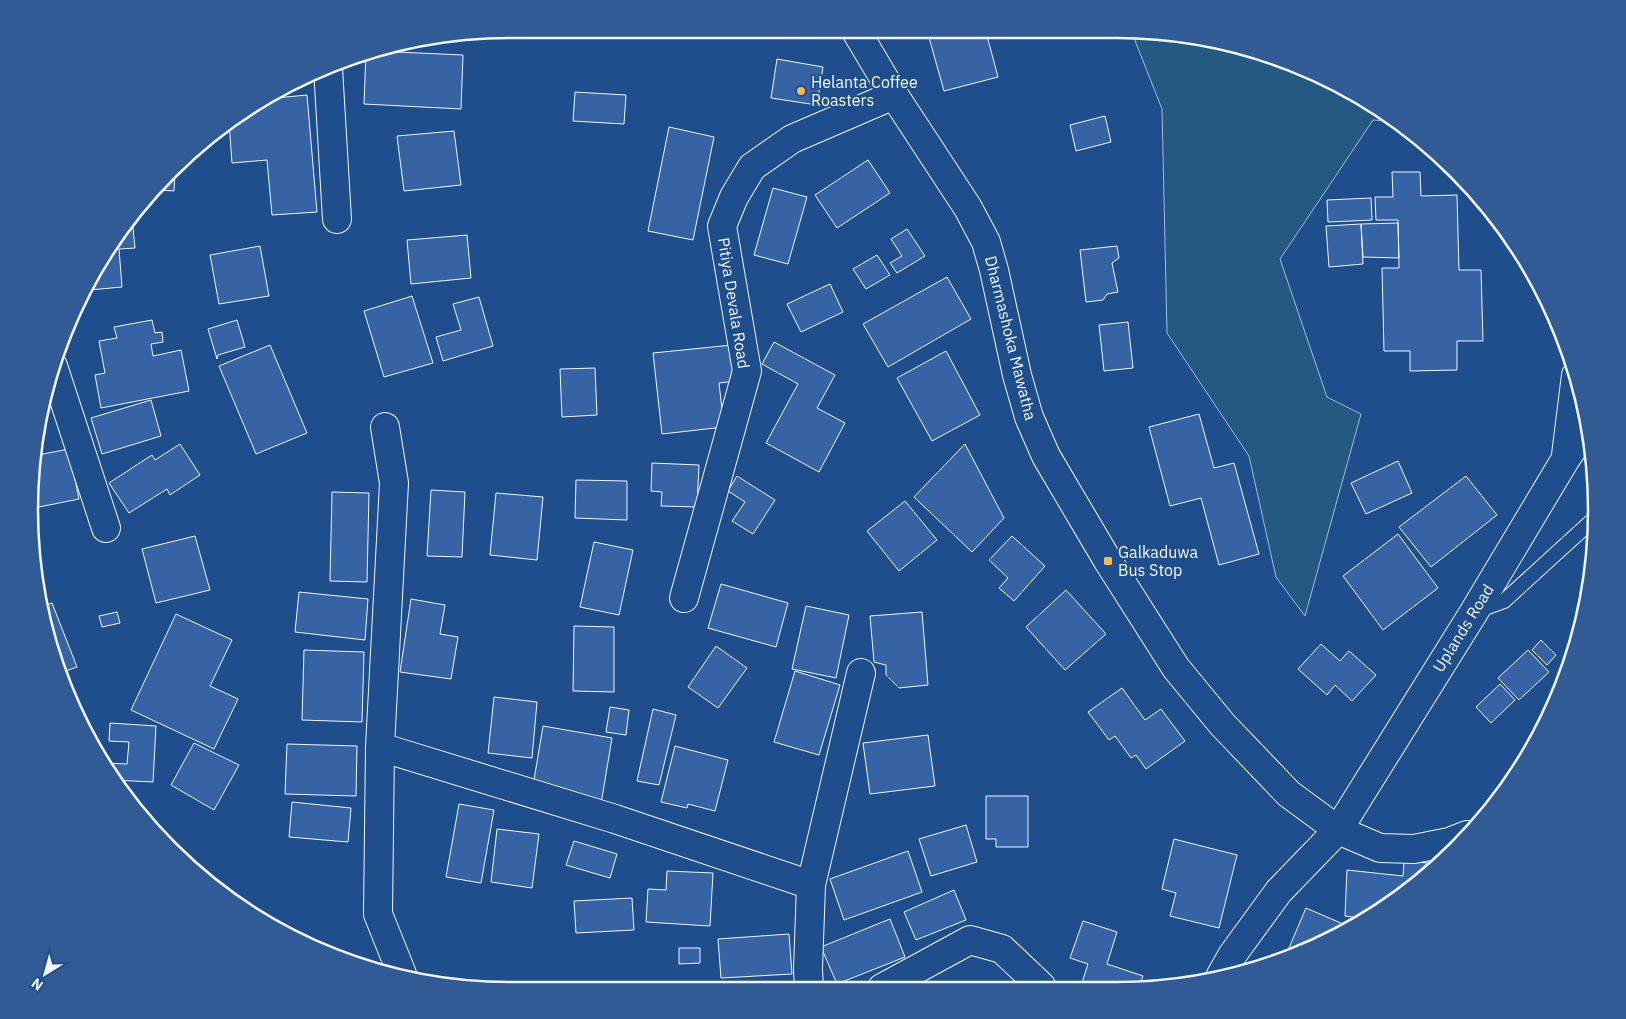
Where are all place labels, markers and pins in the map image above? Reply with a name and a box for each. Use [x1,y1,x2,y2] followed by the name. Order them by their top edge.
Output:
[811,72,918,110] place label: Helanta Coffee Roasters
[795,85,807,97] marker: Helanta Coffee Roasters
[1118,542,1198,580] place label: Galkaduwa Bus Stop
[1102,555,1114,567] marker: Galkaduwa Bus Stop

